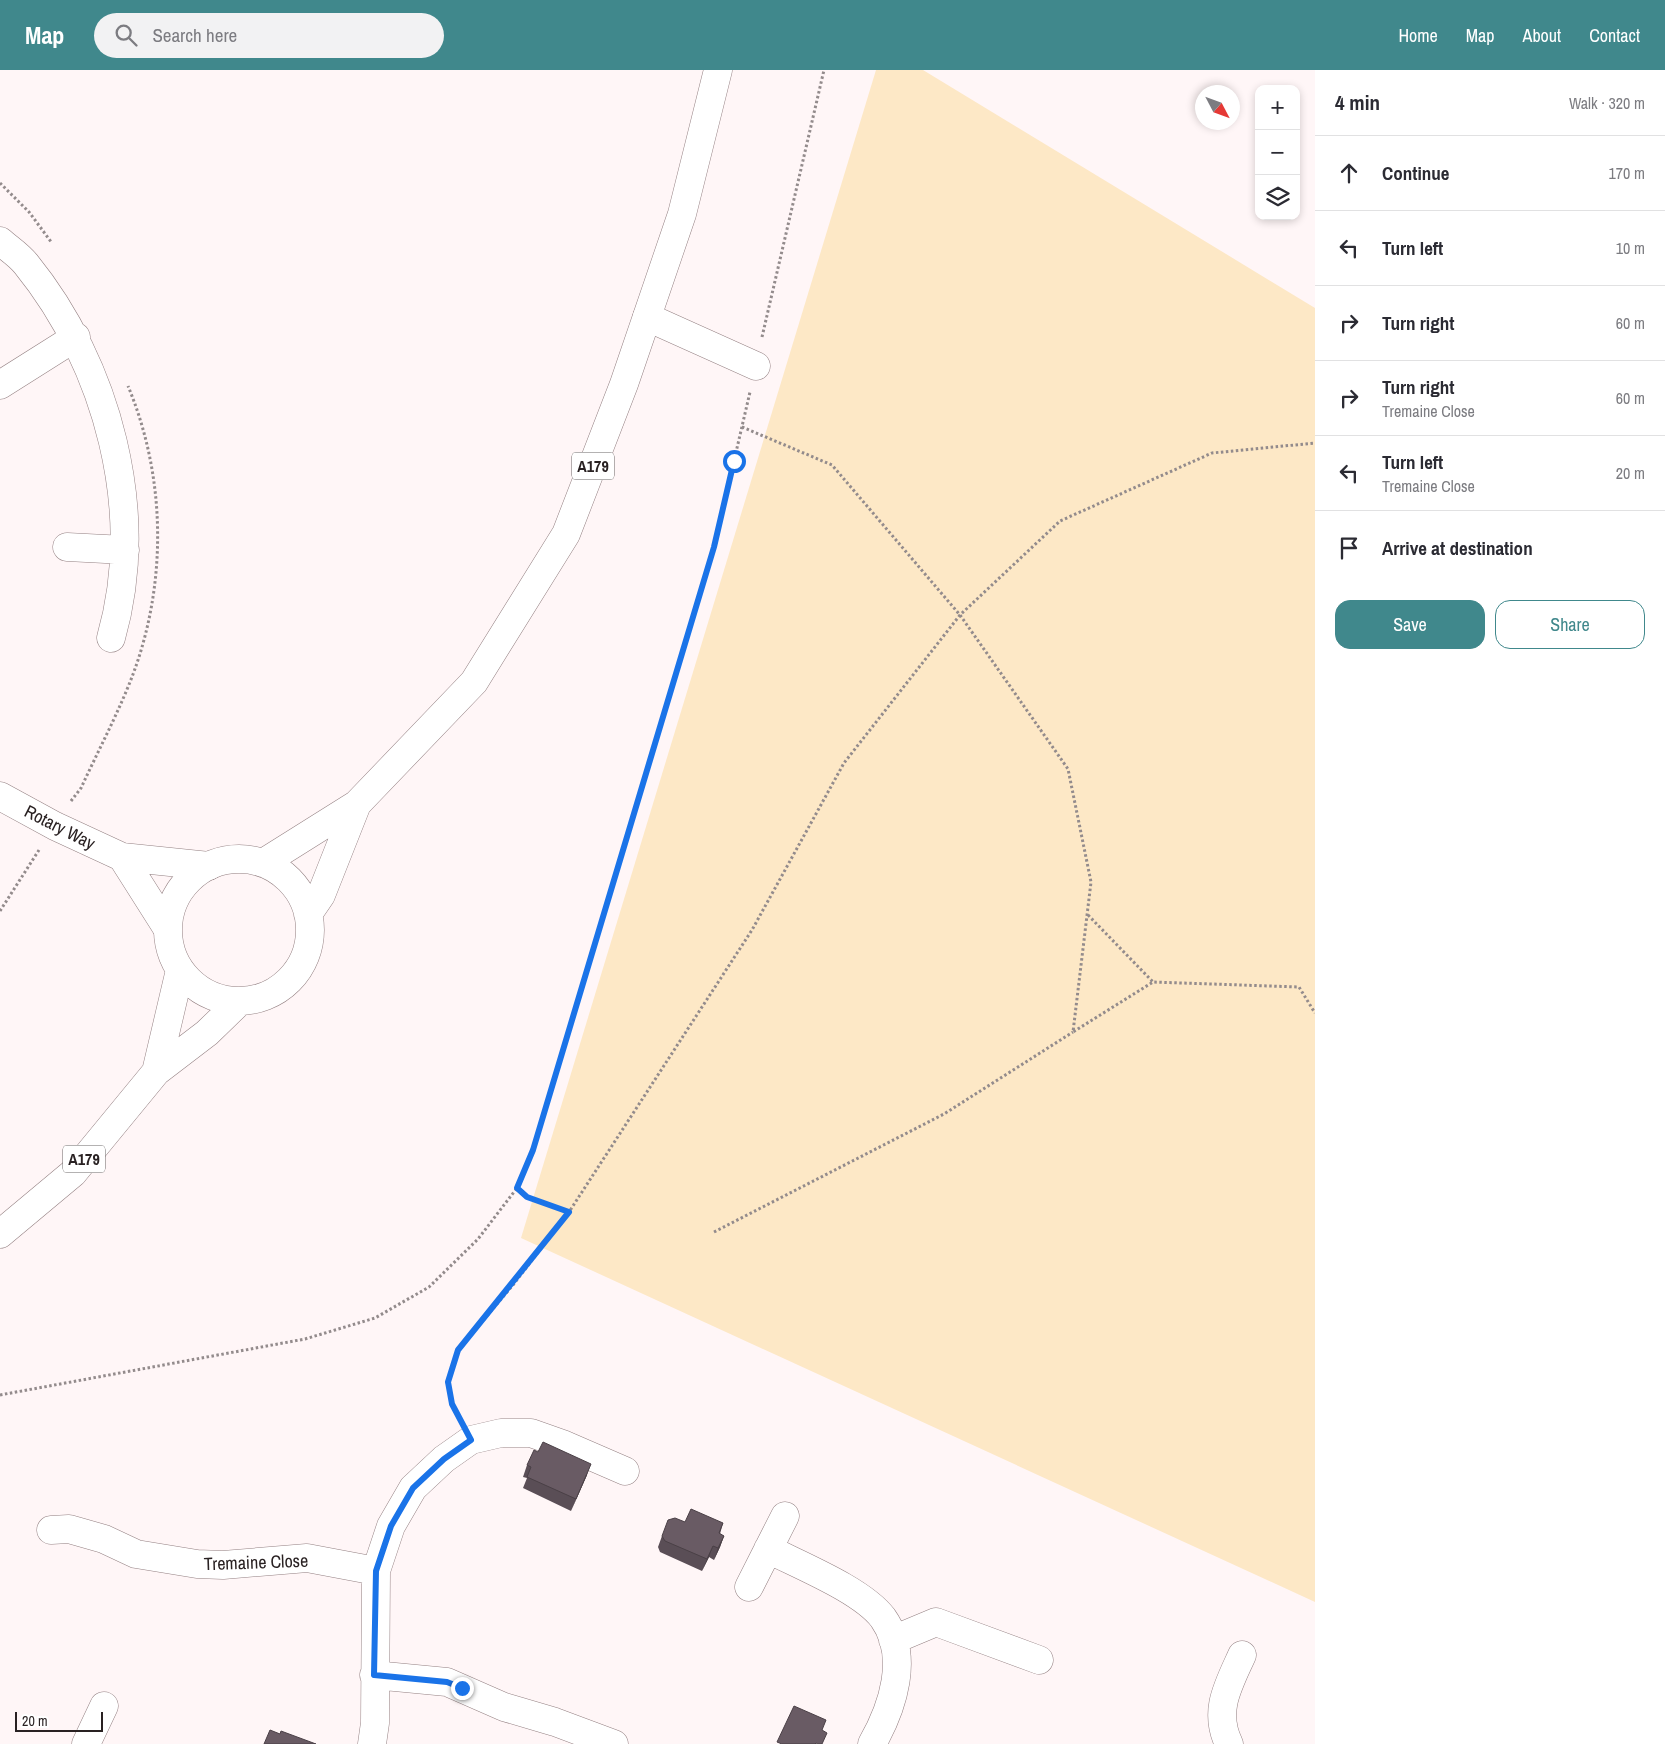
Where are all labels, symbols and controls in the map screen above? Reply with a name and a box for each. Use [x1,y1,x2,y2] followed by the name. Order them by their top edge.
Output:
[94,13,444,58] search box
[25,19,64,51] text: Map
[112,21,140,49] icon: search
[152,22,237,48] text: Search here
[1398,23,1438,48] text: Home
[1466,23,1495,48] text: Map
[1523,23,1561,48] text: About
[1589,23,1640,48] text: Contact
[1195,85,1240,130] north arrow
[1255,85,1300,220] map controls
[1255,85,1300,130] button: +
[1335,88,1380,117] text: 4 min
[1569,92,1645,114] text: Walk · 320 m
[1255,130,1300,175] button: −
[1335,159,1363,187] icon: ahead
[1382,160,1450,186] text: Continue
[1609,162,1645,184] text: 170 m
[1255,175,1300,220] button: layers
[1335,234,1363,262] icon: left
[1382,235,1443,261] text: Turn left
[1616,237,1645,259] text: 10 m
[1335,309,1363,337] icon: right
[1382,310,1454,336] text: Turn right
[1616,312,1645,334] text: 60 m
[1382,374,1454,400] text: Turn right
[1335,384,1363,412] icon: right
[1616,387,1645,409] text: 60 m
[1382,400,1475,422] text: Tremaine Close
[1382,449,1443,475] text: Turn left
[723,450,746,473] route start
[572,452,614,480] road number: A179
[1335,459,1363,487] icon: left
[1616,462,1645,484] text: 20 m
[1382,475,1475,497] text: Tremaine Close
[1335,534,1363,562] icon: arrive
[1382,535,1533,561] text: Arrive at destination
[1335,600,1485,649] button: Save
[1495,600,1645,649] button: Share
[20,798,100,856] street label: Rotary Way
[63,1146,105,1172] road number: A179
[203,1548,309,1576] street label: Tremaine Close
[451,1677,474,1700] route end
[15,1709,102,1732] scale bar
[22,1712,48,1730] text: 20 m

